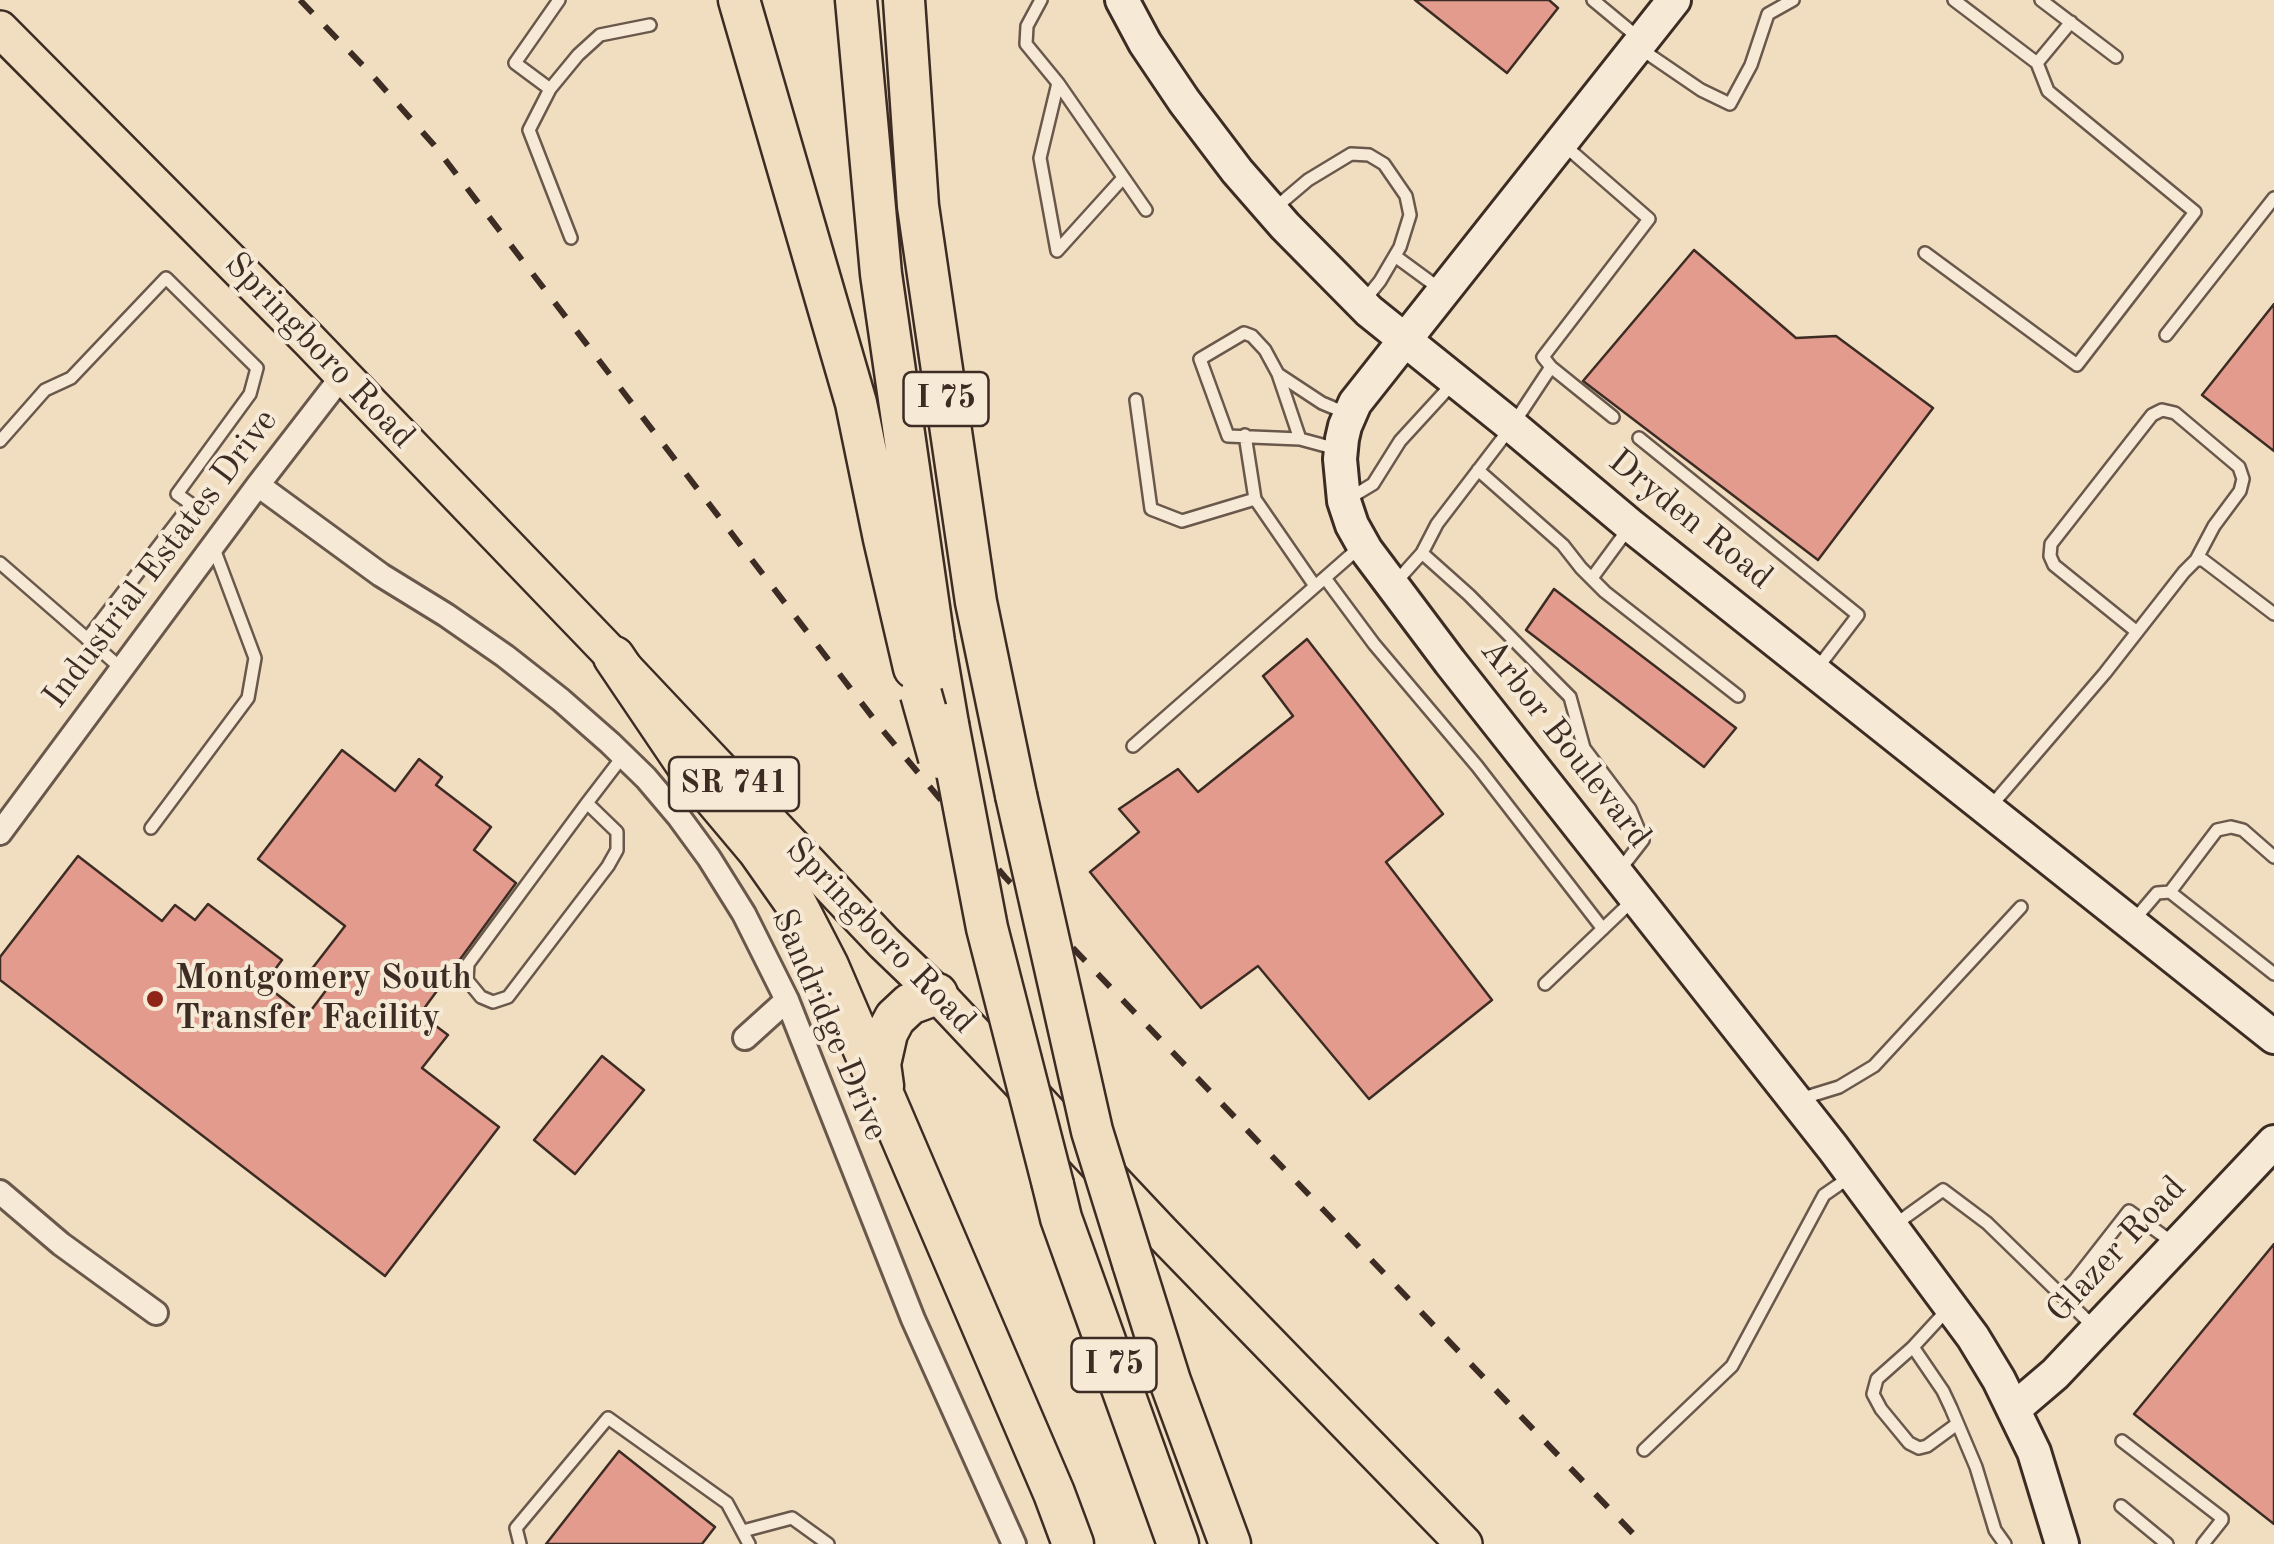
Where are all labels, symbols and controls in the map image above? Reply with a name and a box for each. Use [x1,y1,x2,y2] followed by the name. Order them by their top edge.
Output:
[215,244,423,458] street label: Springboro Road
[904,372,988,426] road number: I 75
[35,401,287,717] street label: Industrial Estates Drive
[1599,441,1781,599] street label: Dryden Road
[1470,631,1660,857] street label: Arbor Boulevard
[669,757,799,811] road number: SR 741
[776,829,984,1043] street label: Springboro Road
[761,903,897,1147] street label: Sandridge Drive
[175,958,472,1040] place label: Montgomery South Transfer Facility
[144,988,166,1010] marker: Montgomery South Transfer Facility
[2038,1168,2196,1332] street label: Glazer Road
[1072,1338,1156,1392] road number: I 75

